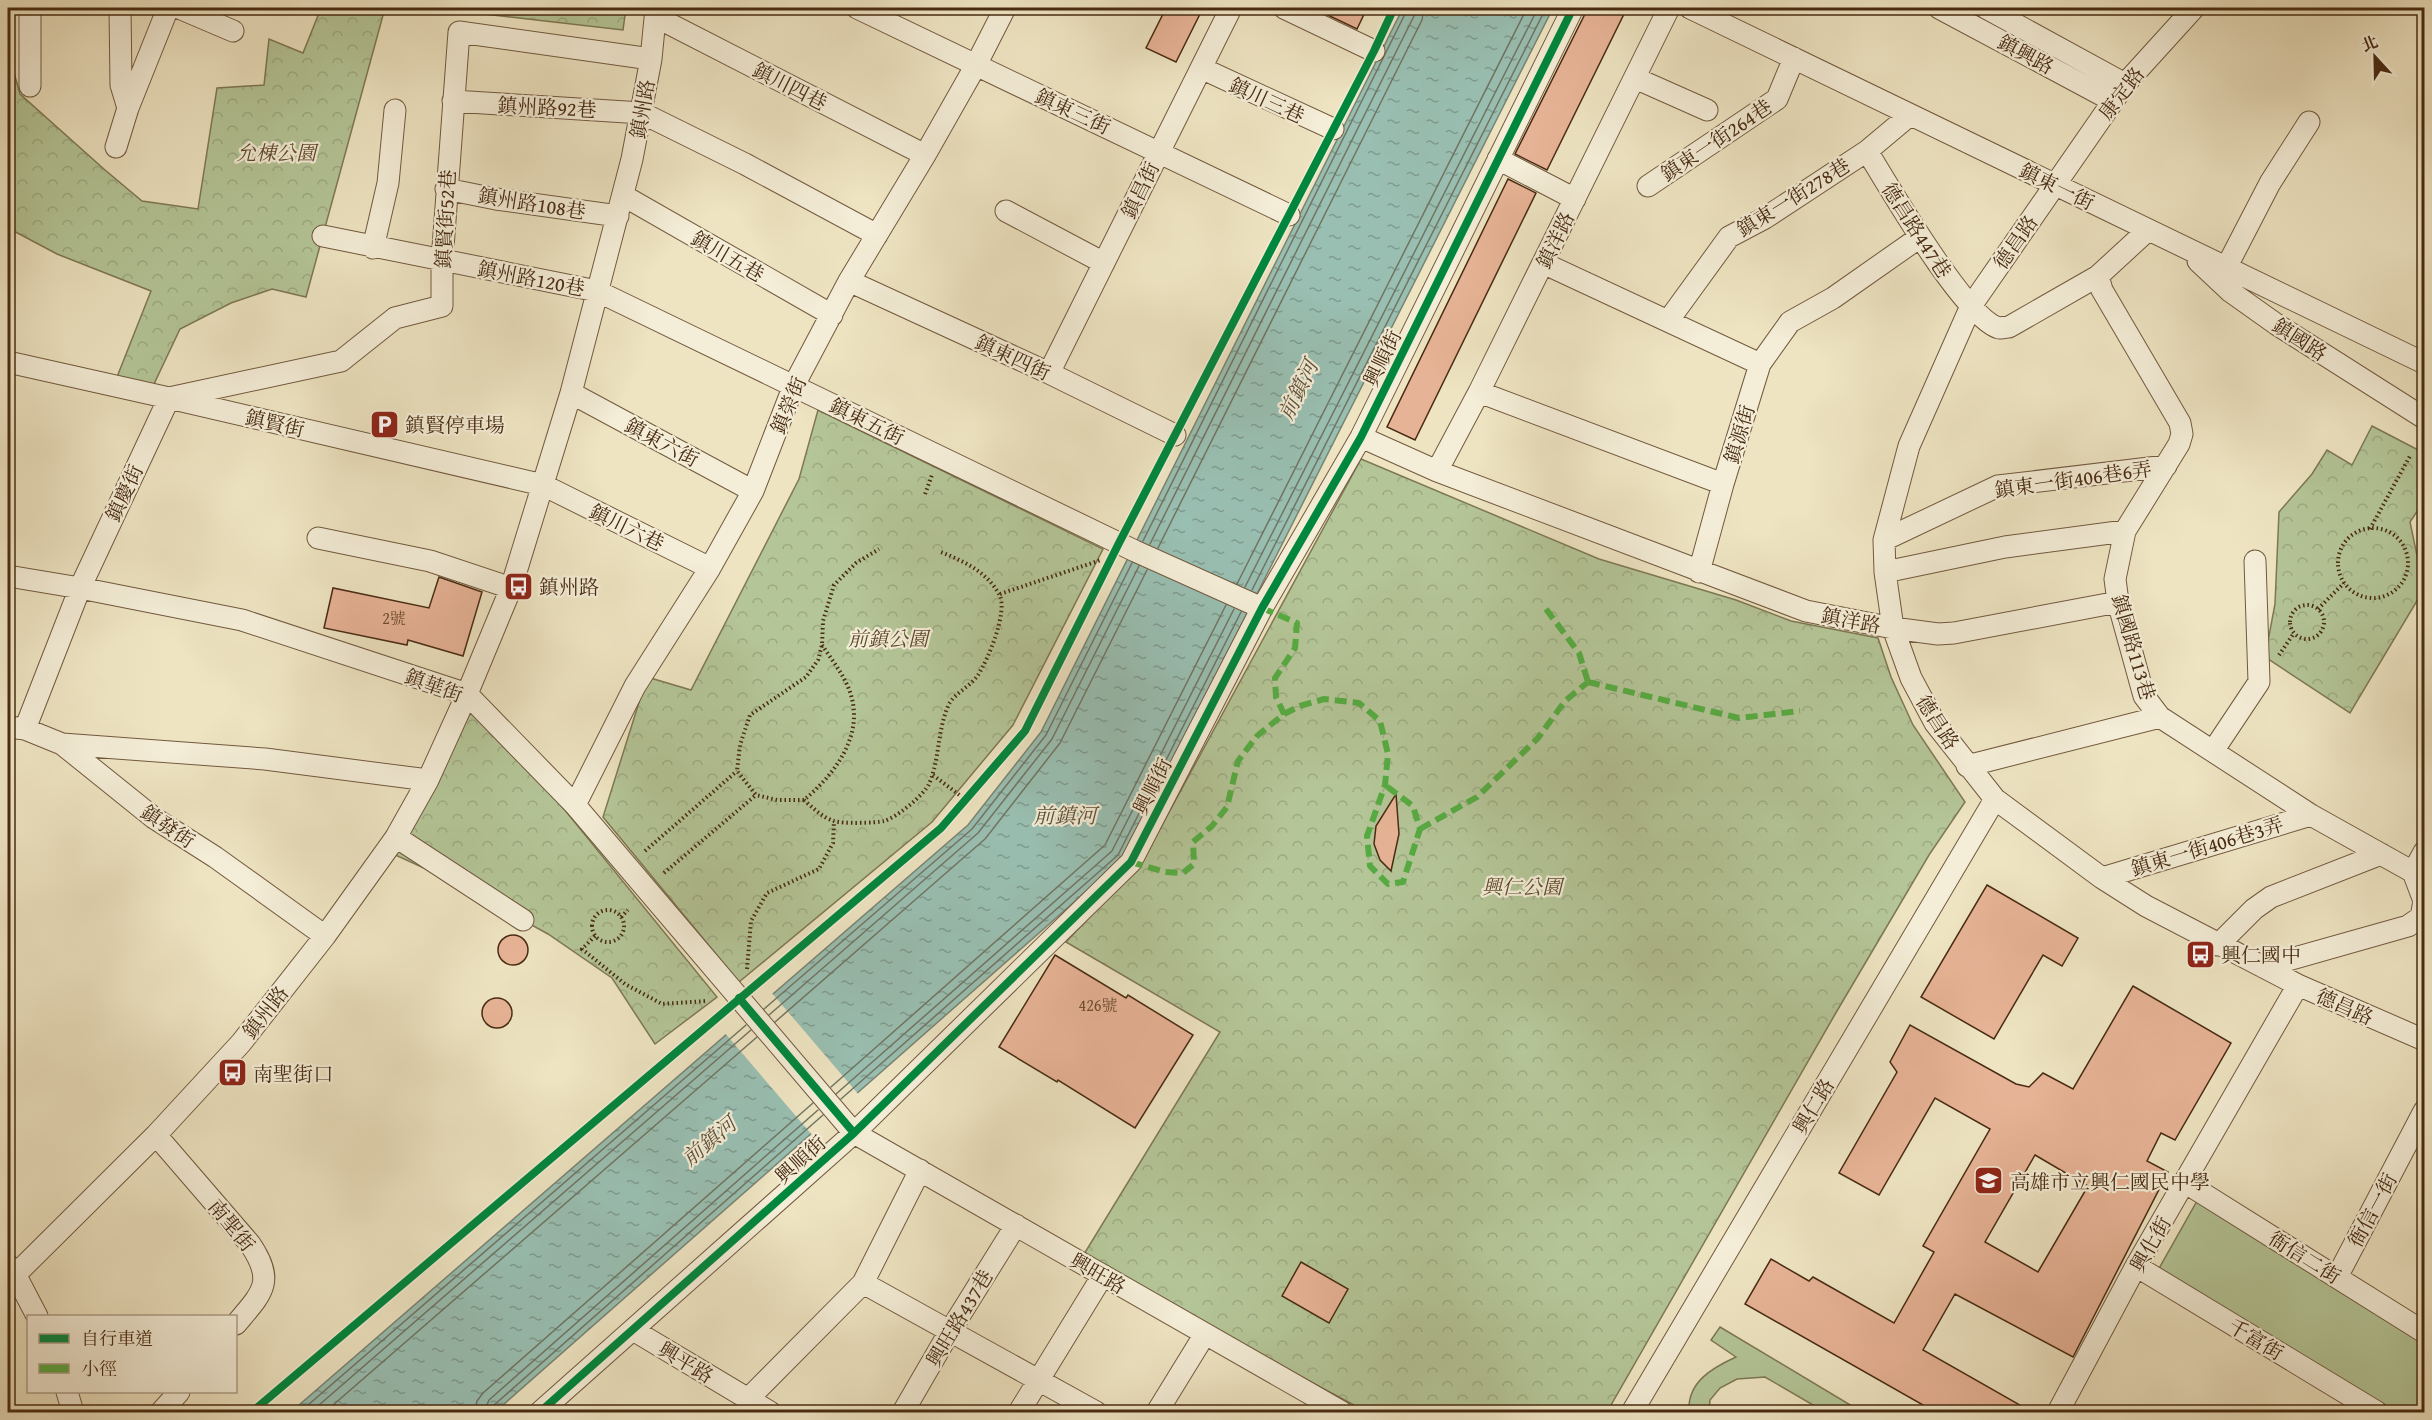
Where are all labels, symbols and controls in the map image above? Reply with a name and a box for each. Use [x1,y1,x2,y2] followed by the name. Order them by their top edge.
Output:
[1993,27,2059,81] street label: 鎮興路
[2345,27,2405,87] north arrow
[2357,29,2381,57] text: 北
[748,55,832,117] street label: 鎮川四巷
[2091,60,2151,126] street label: 康定路
[1225,70,1309,130] street label: 鎮川三巷
[623,77,661,141] street label: 鎮州路
[1031,81,1115,141] street label: 鎮東三街
[497,90,597,124] street label: 鎮州路92巷
[1654,92,1778,188] street label: 鎮東一街264巷
[236,138,319,167] park label: 允棟公園
[1731,151,1855,243] street label: 鎮東一街278巷
[2015,155,2099,217] street label: 鎮東一街
[1114,157,1166,223] street label: 鎮昌街
[428,169,462,269] street label: 鎮賢街52巷
[1875,176,1959,284] street label: 德昌路447巷
[476,180,588,226] street label: 鎮州路108巷
[1529,207,1581,273] street label: 鎮洋路
[1986,209,2044,275] street label: 德昌路
[686,223,770,289] street label: 鎮川五巷
[475,253,587,303] street label: 鎮州路120巷
[2267,311,2333,367] street label: 鎮國路
[1356,325,1408,391] street label: 興順街
[971,327,1055,387] street label: 鎮東四街
[1270,351,1327,425] water label: 前鎮河
[763,372,813,438] street label: 鎮榮街
[825,390,909,452] street label: 鎮東五街
[1716,401,1762,467] street label: 鎮源街
[243,402,307,444] street label: 鎮賢街
[368,408,400,440] parking icon: 鎮賢停車場
[405,410,505,439] place label: 鎮賢停車場
[620,410,704,474] street label: 鎮東六街
[1992,454,2154,504] street label: 鎮東一街406巷6弄
[98,460,150,526] street label: 鎮慶街
[585,496,669,558] street label: 鎮川六巷
[502,570,534,602] bus stop icon: 鎮州路
[539,572,599,601] place label: 鎮州路
[2105,591,2163,703] street label: 鎮國路113巷
[1819,600,1883,640] street label: 鎮洋路
[382,606,406,630] house number: 2號
[848,624,931,653] park label: 前鎮公園
[401,661,467,709] street label: 鎮華街
[1910,689,1966,755] street label: 德昌路
[1125,753,1179,819] street label: 興順街
[135,797,201,855] street label: 鎮發街
[1034,800,1100,831] water label: 前鎮河
[2127,809,2287,883] street label: 鎮東一街406巷3弄
[1482,872,1565,901] park label: 興仁公園
[2184,938,2216,970] bus stop icon: 興仁國中
[2221,940,2301,969] place label: 興仁國中
[235,979,295,1045] street label: 鎮州路
[2312,981,2378,1031] street label: 德昌路
[1078,993,1118,1017] house number: 426號
[216,1057,248,1089] bus stop icon: 南聖街口
[253,1059,333,1088] place label: 南聖街口
[1785,1073,1841,1139] street label: 興仁路
[675,1106,746,1173] water label: 前鎮河
[768,1128,832,1190] street label: 興順街
[1973,1165,2005,1197] school or university icon: 高雄市立興仁國民中學
[2010,1167,2210,1196] place label: 高雄市立興仁國民中學
[2340,1168,2404,1252] street label: 衙信一街
[202,1193,262,1257] street label: 南聖街
[2122,1211,2178,1277] street label: 興化街
[2263,1224,2347,1290] street label: 衙信二街
[1065,1245,1131,1301] street label: 興旺路
[919,1264,999,1372] street label: 興旺路437巷
[2223,1311,2289,1367] street label: 千富街
[27,1315,237,1393] legend
[81,1325,153,1352] text: 自行車道
[653,1334,719,1390] street label: 興平路
[81,1355,117,1382] text: 小徑

